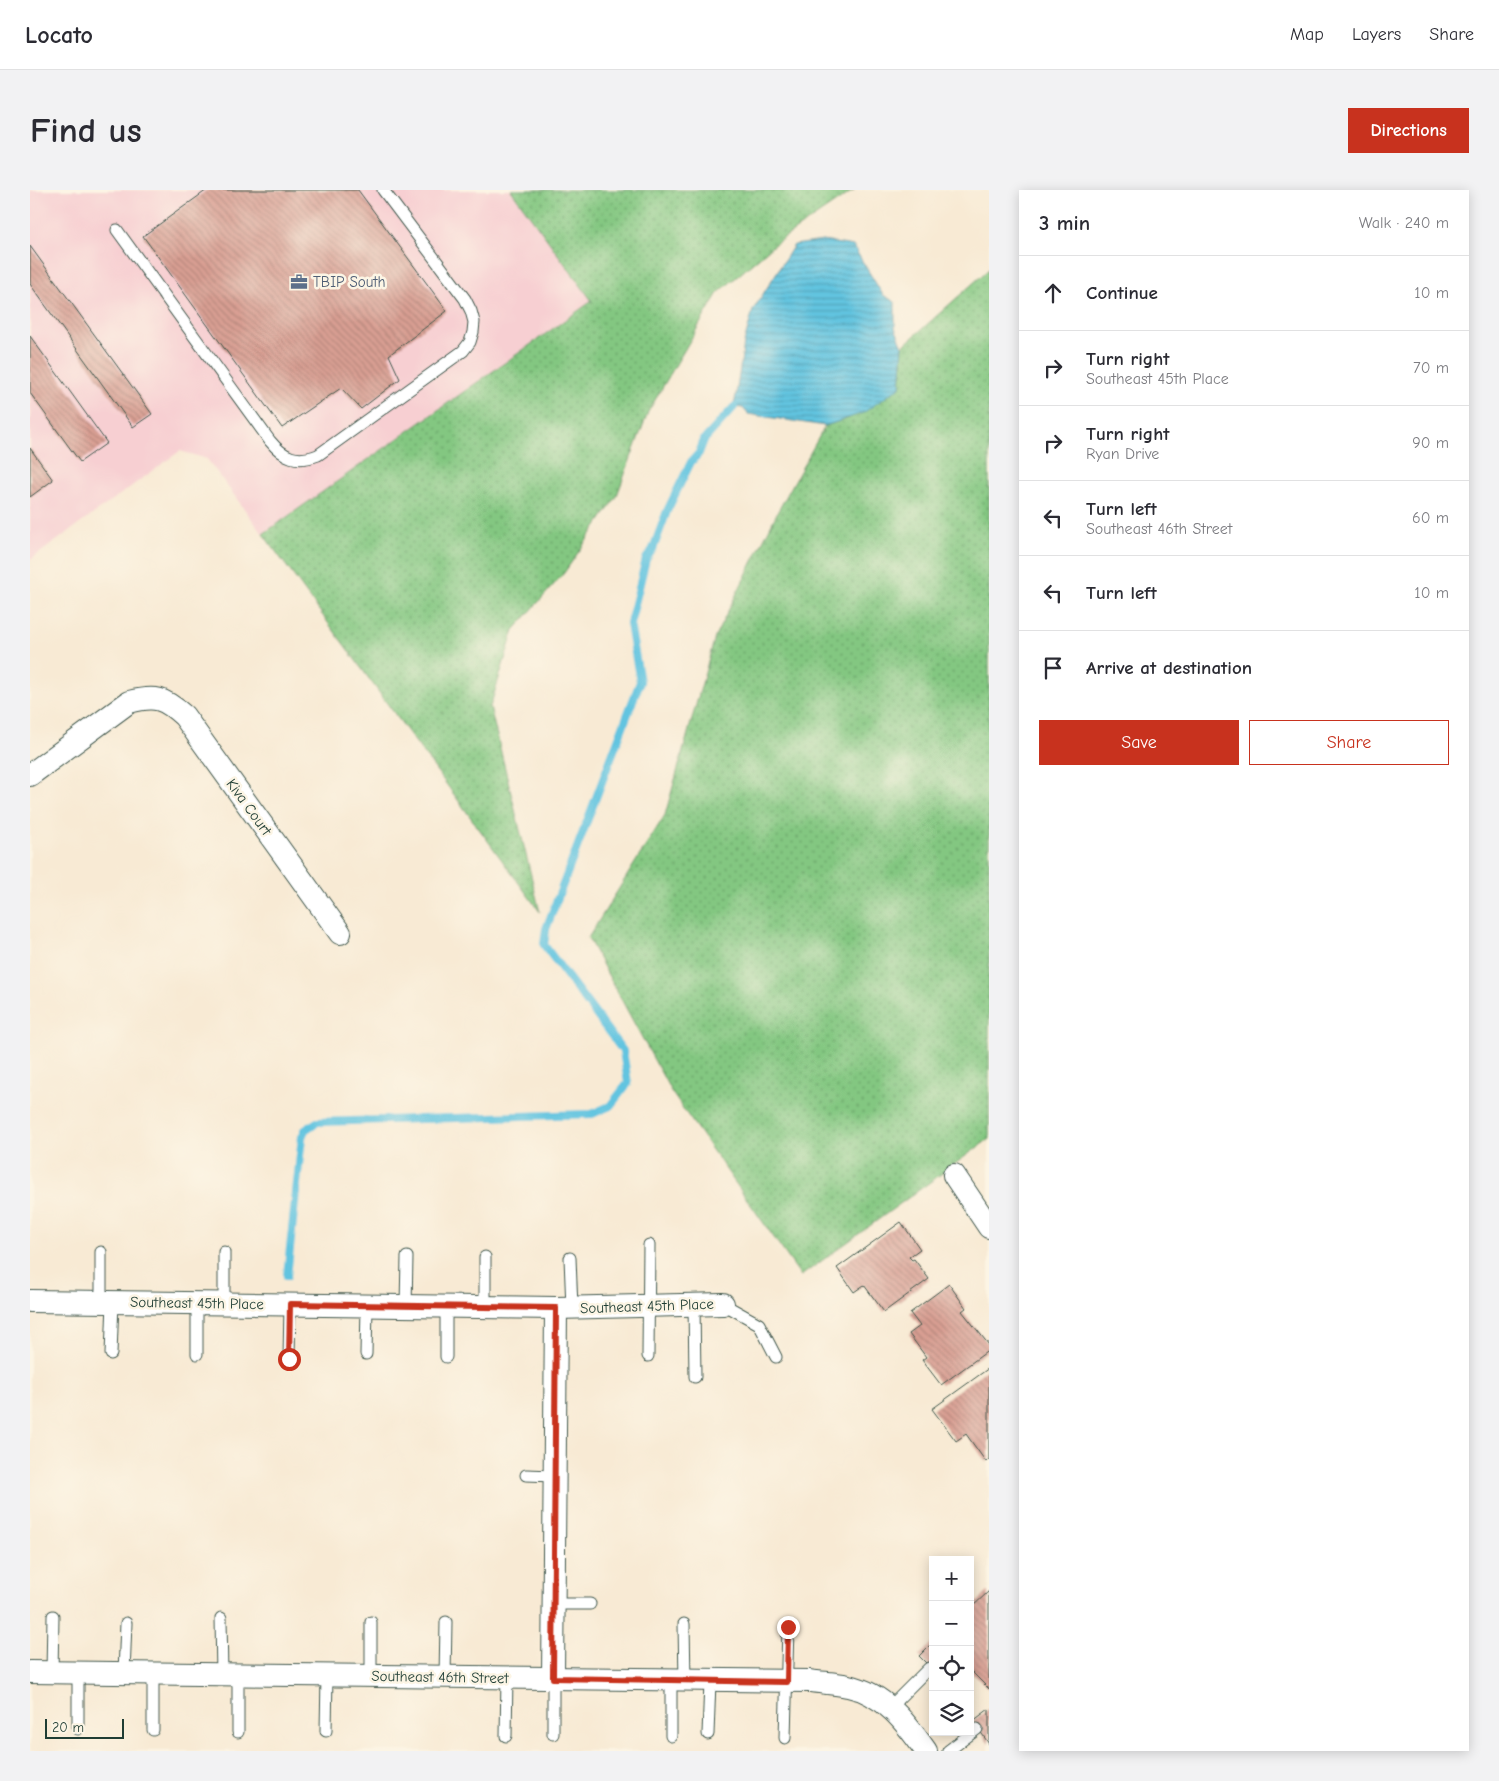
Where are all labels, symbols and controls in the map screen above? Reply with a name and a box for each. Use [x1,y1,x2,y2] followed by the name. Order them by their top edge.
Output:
[25,21,93,49] text: Locato
[1290,24,1324,45] text: Map
[1352,24,1401,45] text: Layers
[1429,24,1474,45] text: Share
[1348,108,1469,153] button: Directions
[30,110,142,151] text: Find us
[1039,211,1090,235] text: 3 min
[1359,214,1449,232] text: Walk · 240 m
[289,272,309,292] office icon: TBIP South
[313,273,386,291] place label: TBIP South
[1039,279,1067,307] icon: ahead
[1086,282,1158,304] text: Continue
[1414,284,1449,302] text: 10 m
[1086,348,1170,370] text: Turn right
[1039,354,1067,382] icon: right
[1413,359,1449,377] text: 70 m
[1086,370,1229,388] text: Southeast 45th Place
[1086,423,1170,445] text: Turn right
[1039,429,1067,457] icon: right
[1412,434,1449,452] text: 90 m
[1086,445,1159,463] text: Ryan Drive
[1086,498,1157,520] text: Turn left
[1039,504,1067,532] icon: left
[1412,509,1449,527] text: 60 m
[1086,520,1232,538] text: Southeast 46th Street
[1039,579,1067,607] icon: left
[1086,582,1157,604] text: Turn left
[1414,584,1449,602] text: 10 m
[1039,654,1067,682] icon: arrive
[1086,657,1252,679] text: Arrive at destination
[1039,720,1239,765] button: Save
[1249,720,1449,765] button: Share
[222,775,276,839] street label: Kiva Court
[130,1293,265,1313] street label: Southeast 45th Place
[580,1295,715,1317] street label: Southeast 45th Place
[278,1348,301,1371] route start
[929,1556,974,1736] map controls
[929,1556,974,1601] button: +
[929,1601,974,1646] button: −
[777,1616,800,1639] route end
[929,1646,974,1691] button: locate
[371,1667,510,1687] street label: Southeast 46th Street
[929,1691,974,1736] button: layers
[45,1716,124,1739] scale bar
[52,1719,84,1736] text: 20 m

